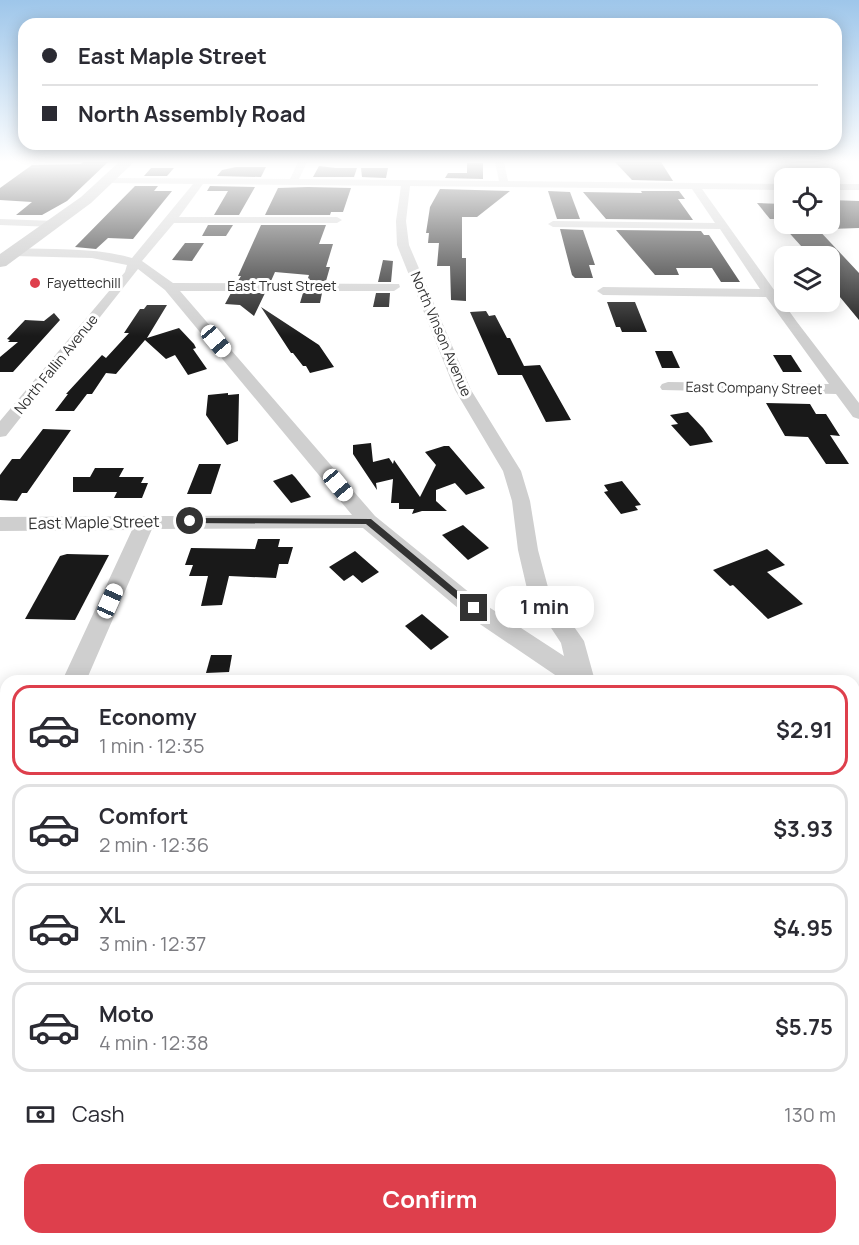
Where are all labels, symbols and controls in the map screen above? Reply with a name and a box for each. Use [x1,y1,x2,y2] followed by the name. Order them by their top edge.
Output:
[78,41,267,71] text: East Maple Street
[78,99,306,129] text: North Assembly Road
[774,168,840,312] map controls
[774,168,840,234] button: locate
[774,246,840,312] button: layers
[407,268,476,399] street label: North Vinson Avenue
[47,273,121,292] place label: Fayettechill
[28,276,42,290] marker: Fayettechill
[227,276,337,295] street label: East Trust Street
[10,310,102,417] street label: North Fallin Avenue
[198,321,234,361] car
[685,377,823,398] street label: East Company Street
[320,465,356,505] car
[176,507,203,534] route start
[28,510,160,534] street label: East Maple Street
[94,581,126,621] car
[495,587,594,629] callout: 1 min
[520,593,569,620] text: 1 min
[460,594,487,621] route end
[99,702,197,732] text: Economy
[27,703,81,757] icon: car
[776,715,833,745] text: $2.91
[99,732,205,759] text: 1 min · 12:35
[99,801,188,831] text: Comfort
[27,802,81,856] icon: car
[773,814,833,844] text: $3.93
[99,831,209,858] text: 2 min · 12:36
[99,900,125,930] text: XL
[27,901,81,955] icon: car
[773,913,833,943] text: $4.95
[99,930,206,957] text: 3 min · 12:37
[99,999,154,1029] text: Moto
[27,1000,81,1054] icon: car
[775,1012,833,1042] text: $5.75
[99,1029,209,1056] text: 4 min · 12:38
[24,1098,57,1131] icon: cash
[72,1099,125,1129] text: Cash
[784,1101,836,1128] text: 130 m
[24,1164,836,1233] button: Confirm

